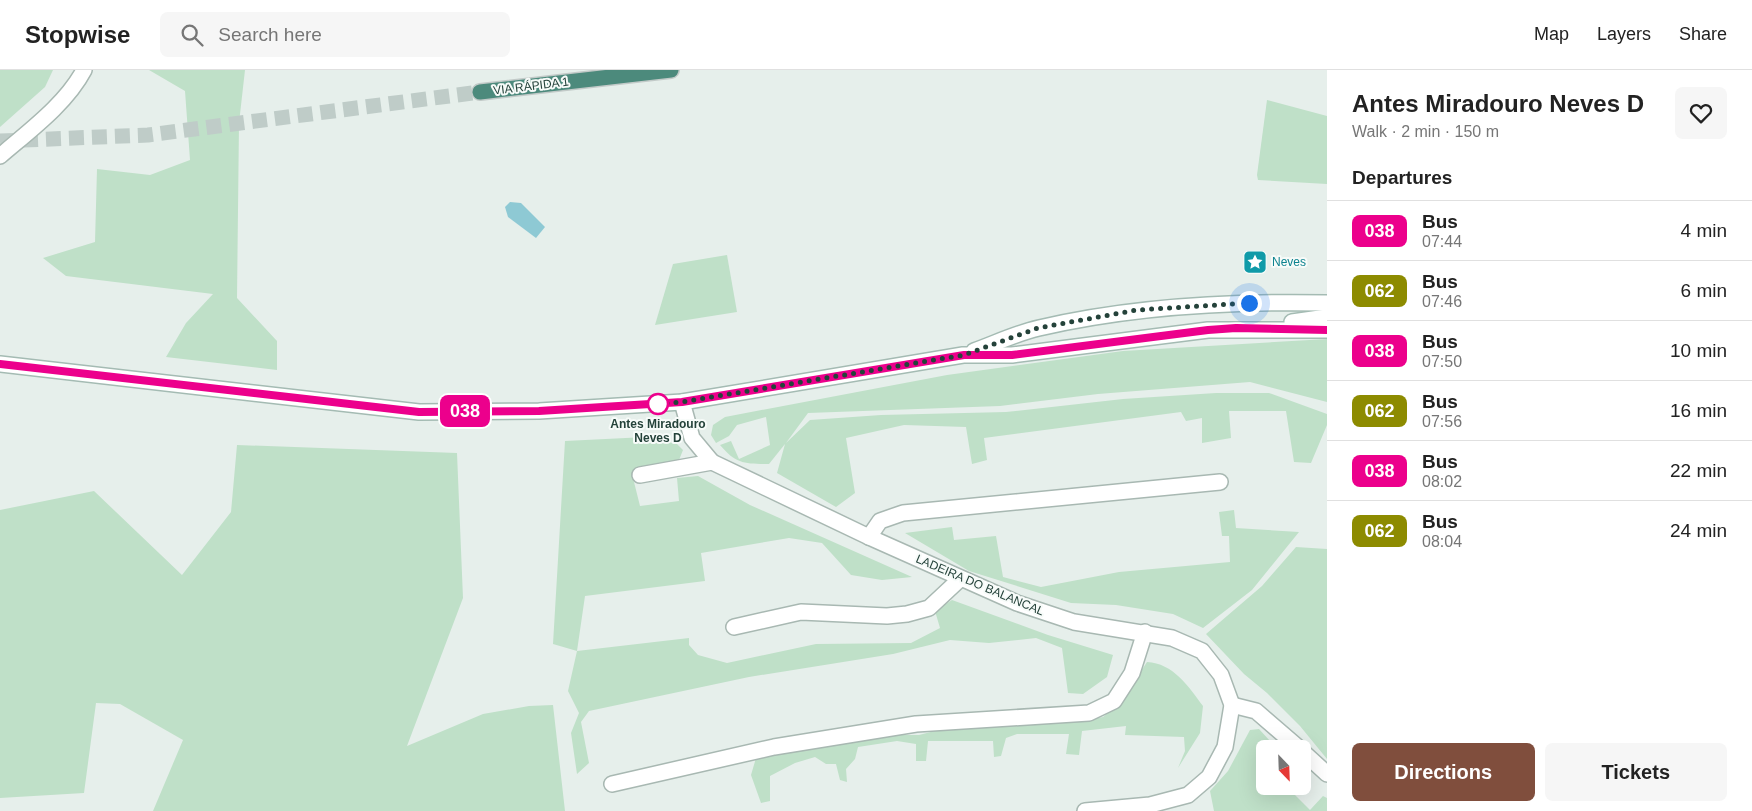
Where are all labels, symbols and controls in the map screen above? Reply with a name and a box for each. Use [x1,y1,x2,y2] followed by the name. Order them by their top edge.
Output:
[160,12,510,57] search box
[25,21,130,48] text: Stopwise
[178,21,206,49] icon: search
[218,24,322,45] text: Search here
[1534,24,1569,44] text: Map
[1597,24,1651,44] text: Layers
[1679,24,1727,44] text: Share
[492,73,570,98] street label: VIA RÁPIDA 1
[1675,87,1727,139] button: heart
[1352,90,1644,117] text: Antes Miradouro Neves D
[1352,123,1499,140] text: Walk · 2 min · 150 m
[1352,167,1452,188] text: Departures
[1422,211,1458,232] text: Bus
[1681,220,1727,241] text: 4 min
[1364,221,1395,241] text: 038
[1422,233,1462,250] text: 07:44
[1242,249,1268,275] place icon: Neves
[1272,255,1306,269] place label: Neves
[1422,271,1458,292] text: Bus
[1681,280,1727,301] text: 6 min
[1364,281,1395,301] text: 062
[1237,291,1262,316] your location
[1422,293,1462,310] text: 07:46
[1422,331,1458,352] text: Bus
[1670,340,1727,361] text: 10 min
[1364,341,1395,361] text: 038
[1422,353,1462,370] text: 07:50
[1422,391,1458,412] text: Bus
[647,393,669,415] marker: Antes Miradouro Neves D
[436,395,494,427] line badge: 038
[1670,400,1727,421] text: 16 min
[450,401,480,421] text: 038
[1364,401,1395,421] text: 062
[1422,413,1462,430] text: 07:56
[610,417,706,445] place label: Antes Miradouro Neves D
[1422,451,1458,472] text: Bus
[1670,460,1727,481] text: 22 min
[1364,461,1395,481] text: 038
[1422,473,1462,490] text: 08:02
[1422,511,1458,532] text: Bus
[1670,520,1727,541] text: 24 min
[1364,521,1395,541] text: 062
[1422,533,1462,550] text: 08:04
[914,552,1047,619] street label: LADEIRA DO BALANCAL
[1256,740,1311,795] north arrow
[1256,740,1311,795] map controls
[1352,743,1535,801] button: Directions
[1545,743,1727,801] button: Tickets

